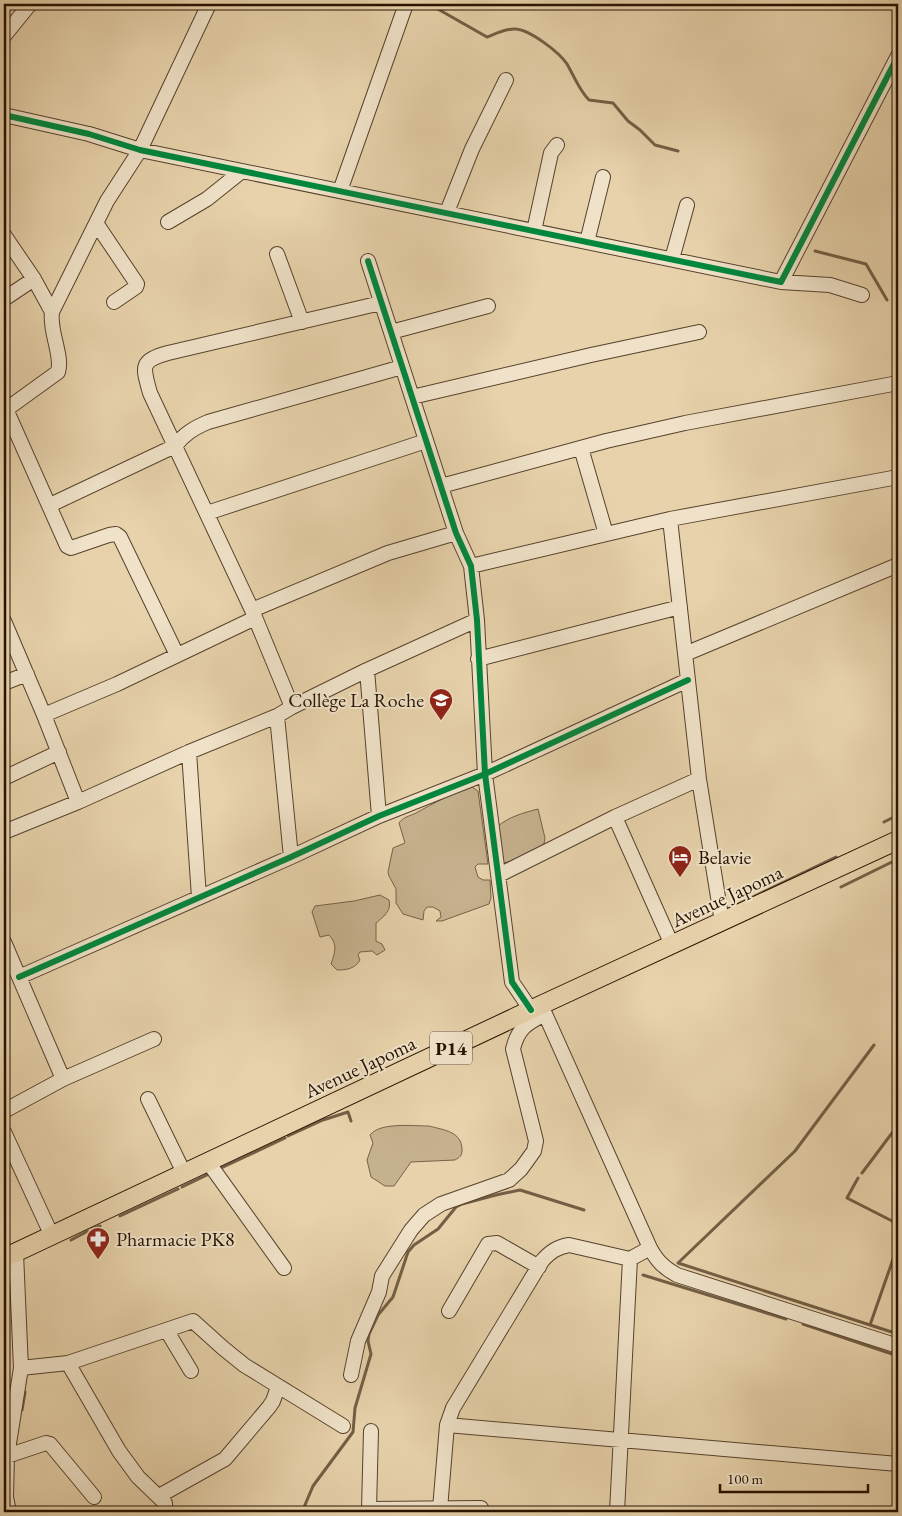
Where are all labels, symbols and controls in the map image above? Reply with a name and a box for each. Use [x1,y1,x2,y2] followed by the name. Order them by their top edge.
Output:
[288,687,424,713] place label: Collège La Roche
[428,687,454,721] school or university icon: Collège La Roche
[667,844,693,878] hotel icon: Belavie
[698,844,752,870] place label: Belavie
[666,859,787,934] street label: Avenue Japoma
[299,1030,420,1105] street label: Avenue Japoma
[430,1032,472,1064] road number: P14
[85,1226,111,1260] pharmacy icon: Pharmacie PK8
[116,1226,235,1252] place label: Pharmacie PK8
[720,1461,867,1493] scale bar
[727,1469,764,1488] text: 100 m

